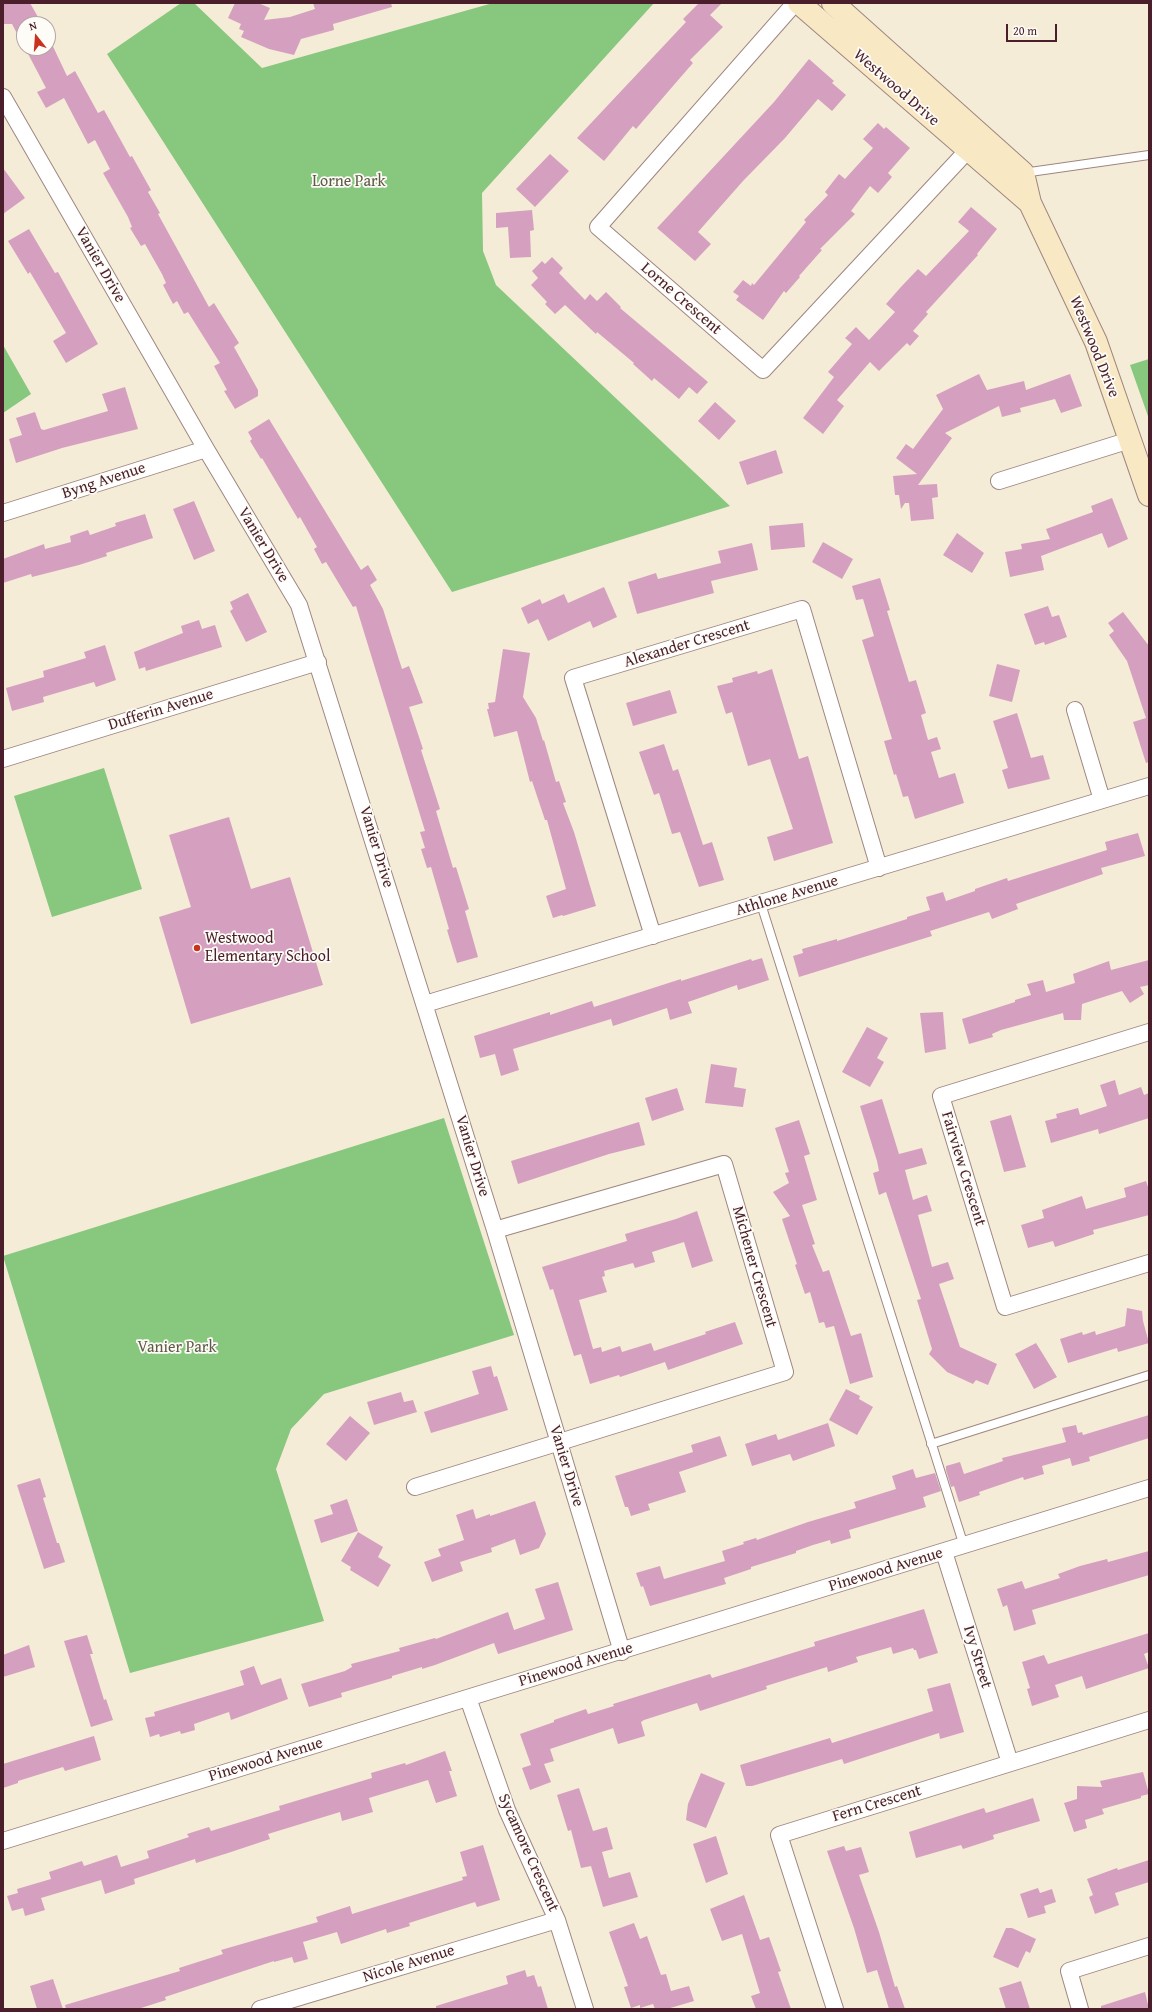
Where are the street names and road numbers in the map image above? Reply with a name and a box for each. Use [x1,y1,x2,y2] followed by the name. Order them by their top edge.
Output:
[849,45,943,131] street label: Westwood Drive
[71,224,129,306] street label: Vanier Drive
[637,259,725,339] street label: Lorne Crescent
[1065,293,1123,401] street label: Westwood Drive
[60,458,148,504] street label: Byng Avenue
[233,504,293,586] street label: Vanier Drive
[622,616,752,672] street label: Alexander Crescent
[106,685,216,735] street label: Dufferin Avenue
[355,804,397,890] street label: Vanier Drive
[733,871,841,921] street label: Athlone Avenue
[936,1109,990,1229] street label: Fairview Crescent
[451,1113,493,1199] street label: Vanier Drive
[727,1204,781,1330] street label: Michener Crescent
[545,1423,587,1509] street label: Vanier Drive
[827,1544,945,1596] street label: Pinewood Avenue
[958,1623,996,1691] street label: Ivy Street
[517,1639,635,1691] street label: Pinewood Avenue
[207,1734,325,1786] street label: Pinewood Avenue
[830,1781,924,1827] street label: Fern Crescent
[493,1791,563,1915] street label: Sycamore Crescent
[361,1941,457,1987] street label: Nicole Avenue

